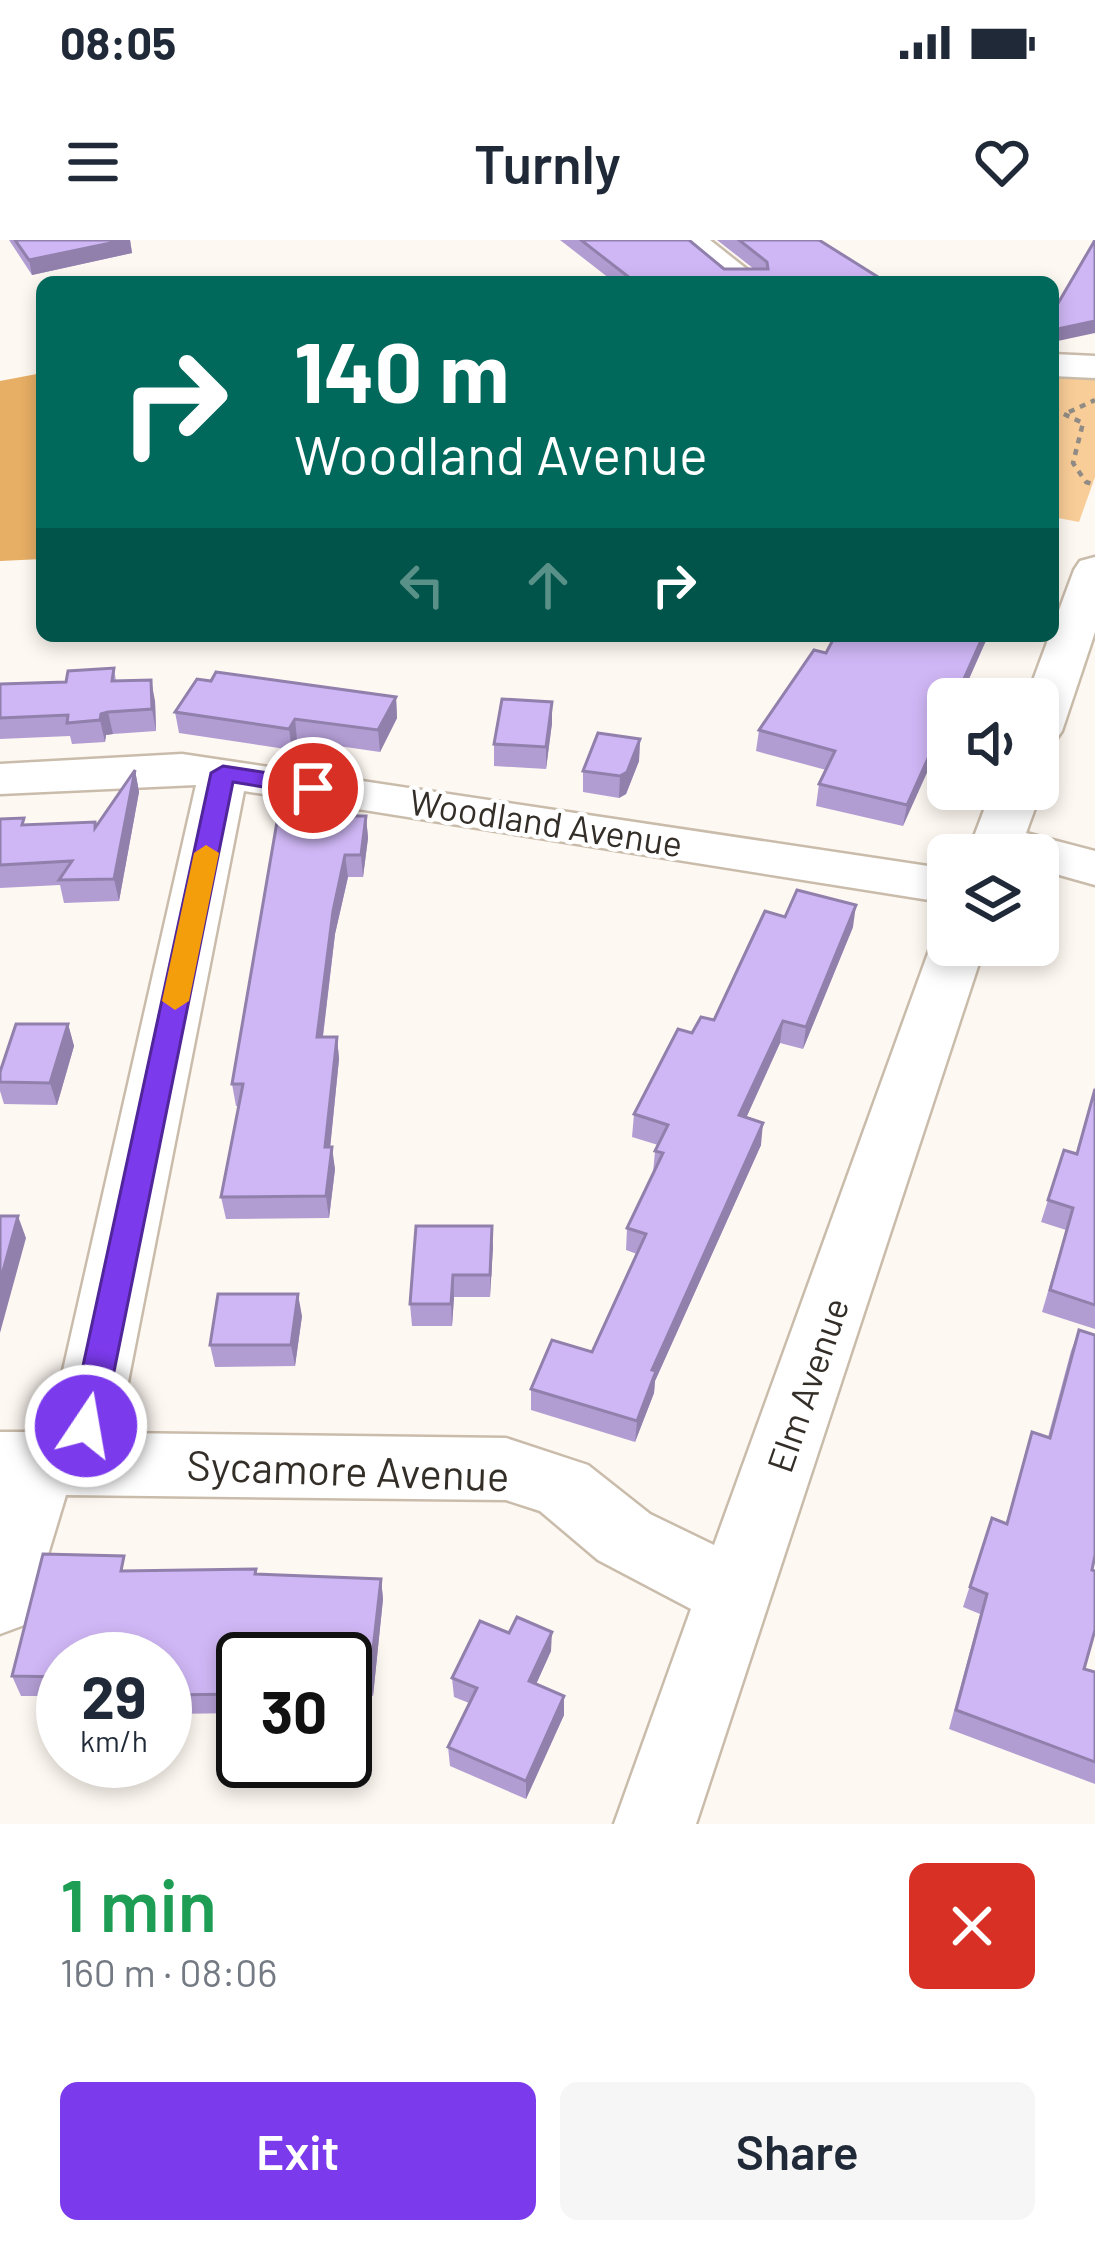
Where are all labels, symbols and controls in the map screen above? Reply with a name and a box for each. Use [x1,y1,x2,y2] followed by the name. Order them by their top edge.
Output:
[60,15,176,69] text: 08:05
[60,129,126,195] icon: menu
[969,129,1035,195] icon: heart
[474,130,621,195] text: Turnly
[294,319,509,420] text: 140 m
[96,324,252,480] icon: right
[294,421,708,486] text: Woodland Avenue
[389,552,455,618] icon: left
[515,552,581,618] icon: ahead
[641,552,707,618] icon: right
[927,678,1059,966] map controls
[927,678,1059,810] button: sound
[262,737,364,839] pin
[280,755,346,821] icon: arrive
[407,779,686,864] street label: Woodland Avenue
[927,834,1059,966] button: layers
[757,1292,856,1477] street label: Elm Avenue
[23,1363,149,1489] position arrow
[186,1438,510,1501] street label: Sycamore Avenue
[216,1632,372,1788] speed limit sign: 30
[81,1659,147,1731] text: 29
[80,1722,148,1758] text: km/h
[60,1860,217,1946] text: 1 min
[909,1863,1035,1989] button: close
[60,1948,277,1995] text: 160 m · 08:06
[60,2082,536,2220] button: Exit
[560,2082,1035,2220] button: Share

